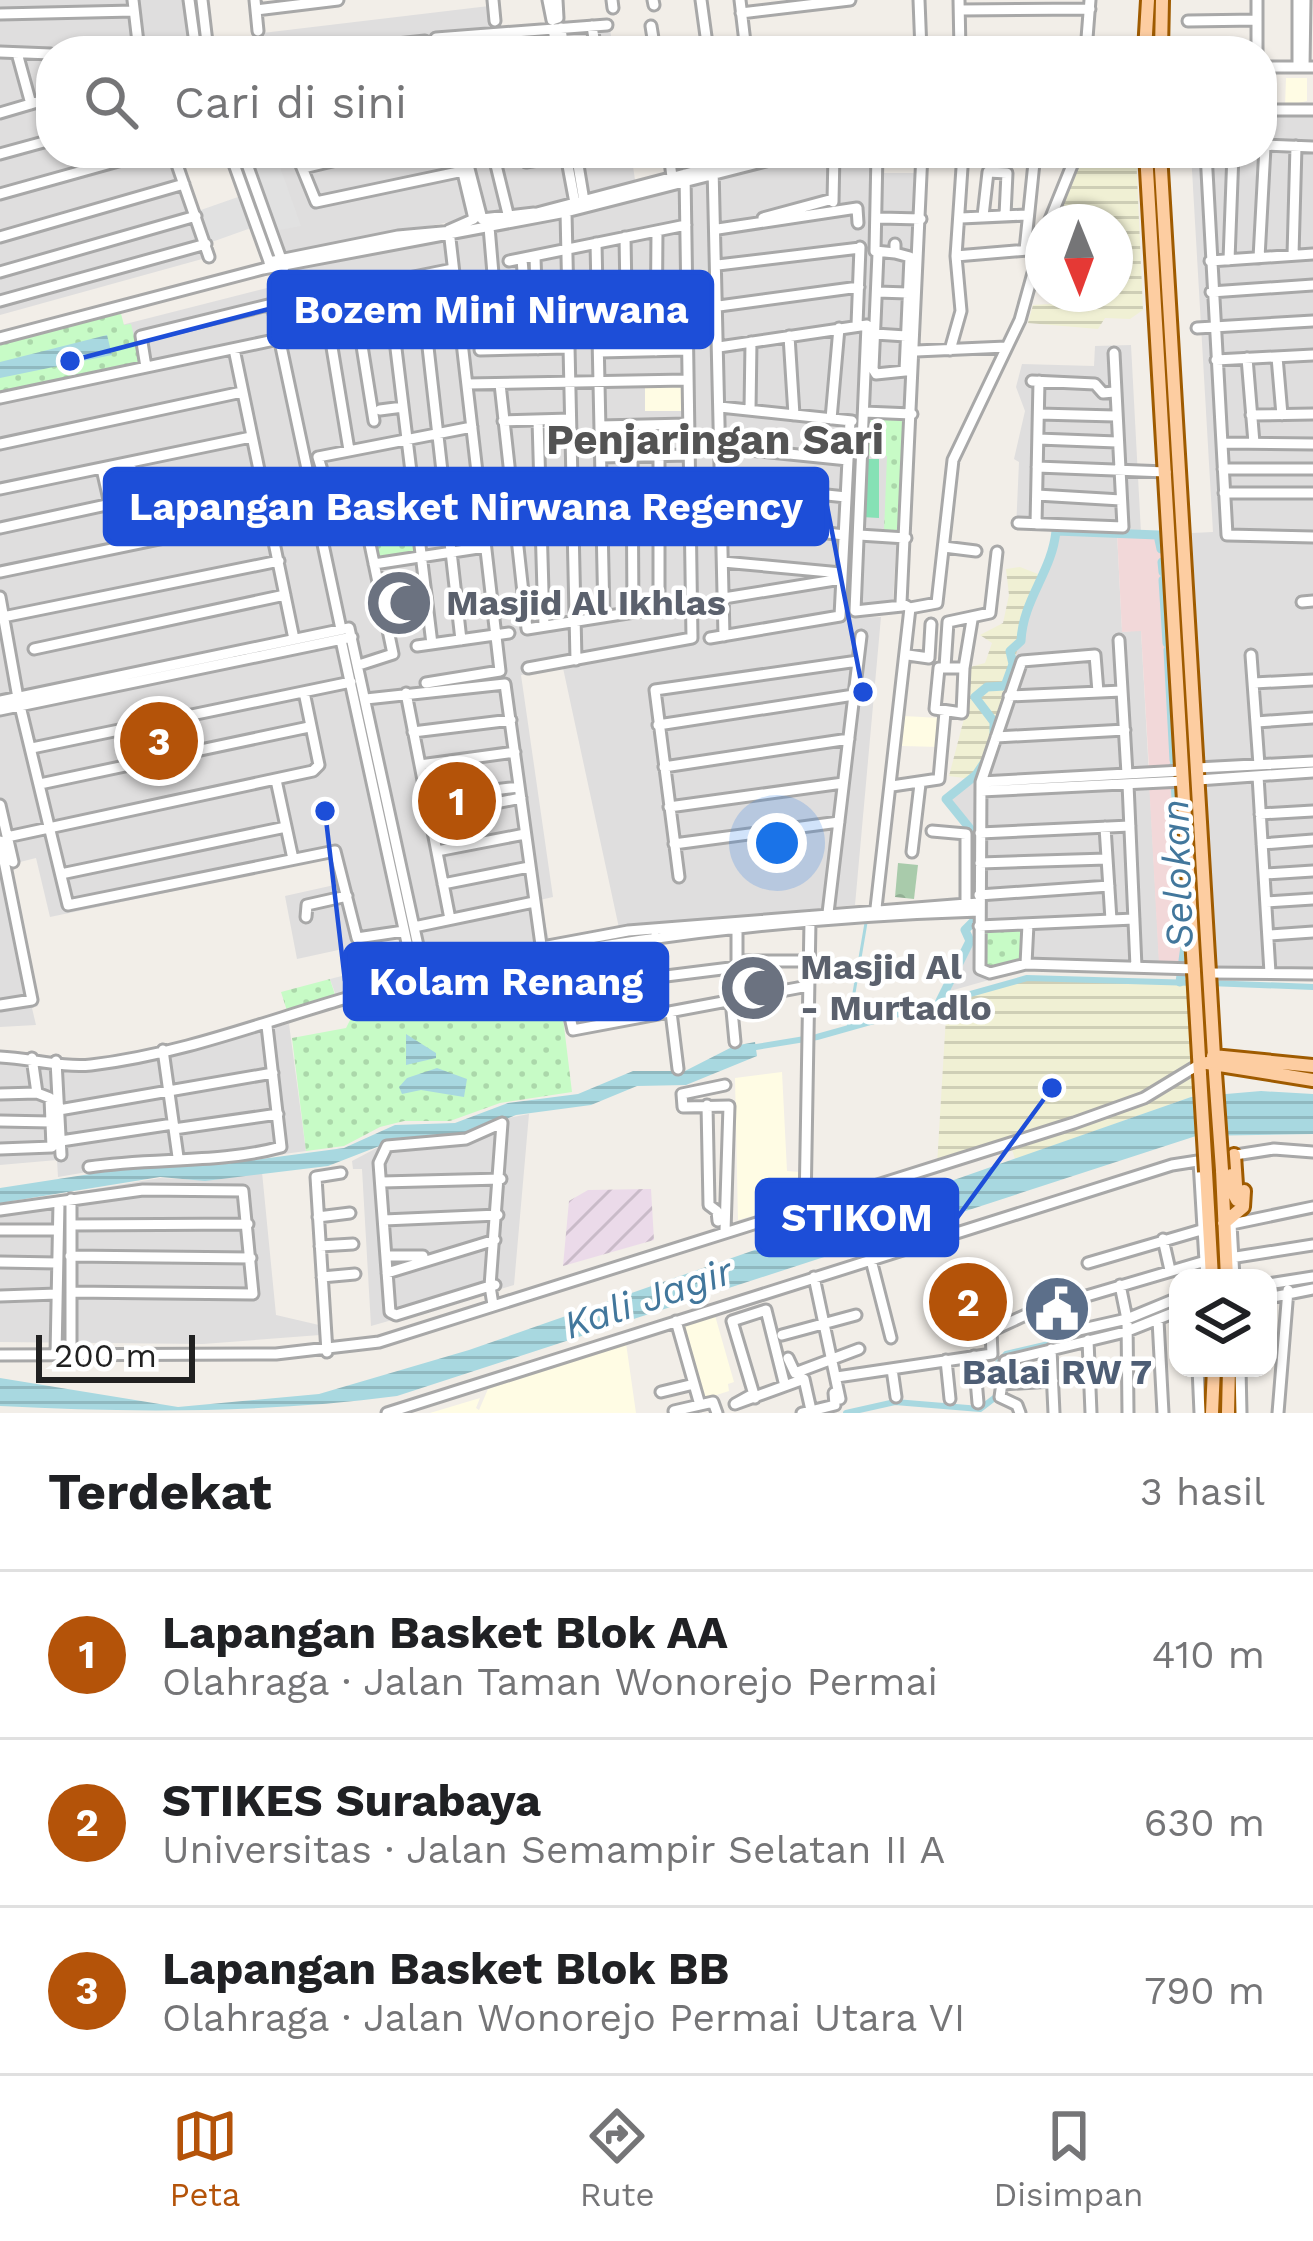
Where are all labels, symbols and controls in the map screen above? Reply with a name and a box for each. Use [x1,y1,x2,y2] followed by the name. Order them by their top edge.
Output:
[36,36,1277,168] search box
[78,69,144,135] icon: search
[174,76,407,129] text: Cari di sini
[1025,204,1133,312] north arrow
[269,272,712,347] callout: Bozem Mini Nirwana
[293,287,689,332] text: Bozem Mini Nirwana
[546,415,884,464] district label: Penjaringan Sari
[105,469,827,544] callout: Lapangan Basket Nirwana Regency
[129,484,803,529] text: Lapangan Basket Nirwana Regency
[364,568,434,638] mosque icon: Masjid Al Ikhlas
[446,582,726,624] place label: Masjid Al Ikhlas
[120,696,198,786] pin: 3
[418,756,496,846] pin: 1
[1152,798,1202,950] water label: Selokan
[747,813,807,873] your location
[345,944,667,1019] callout: Kolam Renang
[800,946,992,1029] place label: Masjid Al - Murtadlo
[718,953,788,1023] mosque icon: Masjid Al - Murtadlo
[369,959,643,1004] text: Kolam Renang
[757,1180,957,1255] callout: STIKOM
[781,1195,933,1240] text: STIKOM
[558,1248,740,1348] water label: Kali Jagir
[929,1257,1007,1347] pin: 2
[1169,1269,1277,1377] map controls
[1169,1269,1277,1377] button: layers
[1022,1274,1092,1344] public building icon: Balai RW 7
[36,1329,195,1382] scale bar
[54,1336,157,1375] text: 200 m
[962,1351,1152,1393] place label: Balai RW 7
[48,1462,272,1521] text: Terdekat
[1140,1469,1265,1514] text: 3 hasil
[162,1606,728,1659] text: Lapangan Basket Blok AA
[79,1632,95,1677] text: 1
[1152,1632,1265,1677] text: 410 m
[162,1659,938,1704] text: Olahraga · Jalan Taman Wonorejo Permai
[162,1774,541,1827] text: STIKES Surabaya
[75,1800,99,1845] text: 2
[1144,1800,1265,1845] text: 630 m
[162,1827,945,1872] text: Universitas · Jalan Semampir Selatan II A
[162,1942,729,1995] text: Lapangan Basket Blok BB
[75,1968,99,2013] text: 3
[1144,1968,1265,2013] text: 790 m
[162,1995,965,2040] text: Olahraga · Jalan Wonorejo Permai Utara VI
[170,2103,240,2214] tab: Peta
[580,2103,654,2214] tab: Rute
[994,2103,1143,2214] tab: Disimpan

